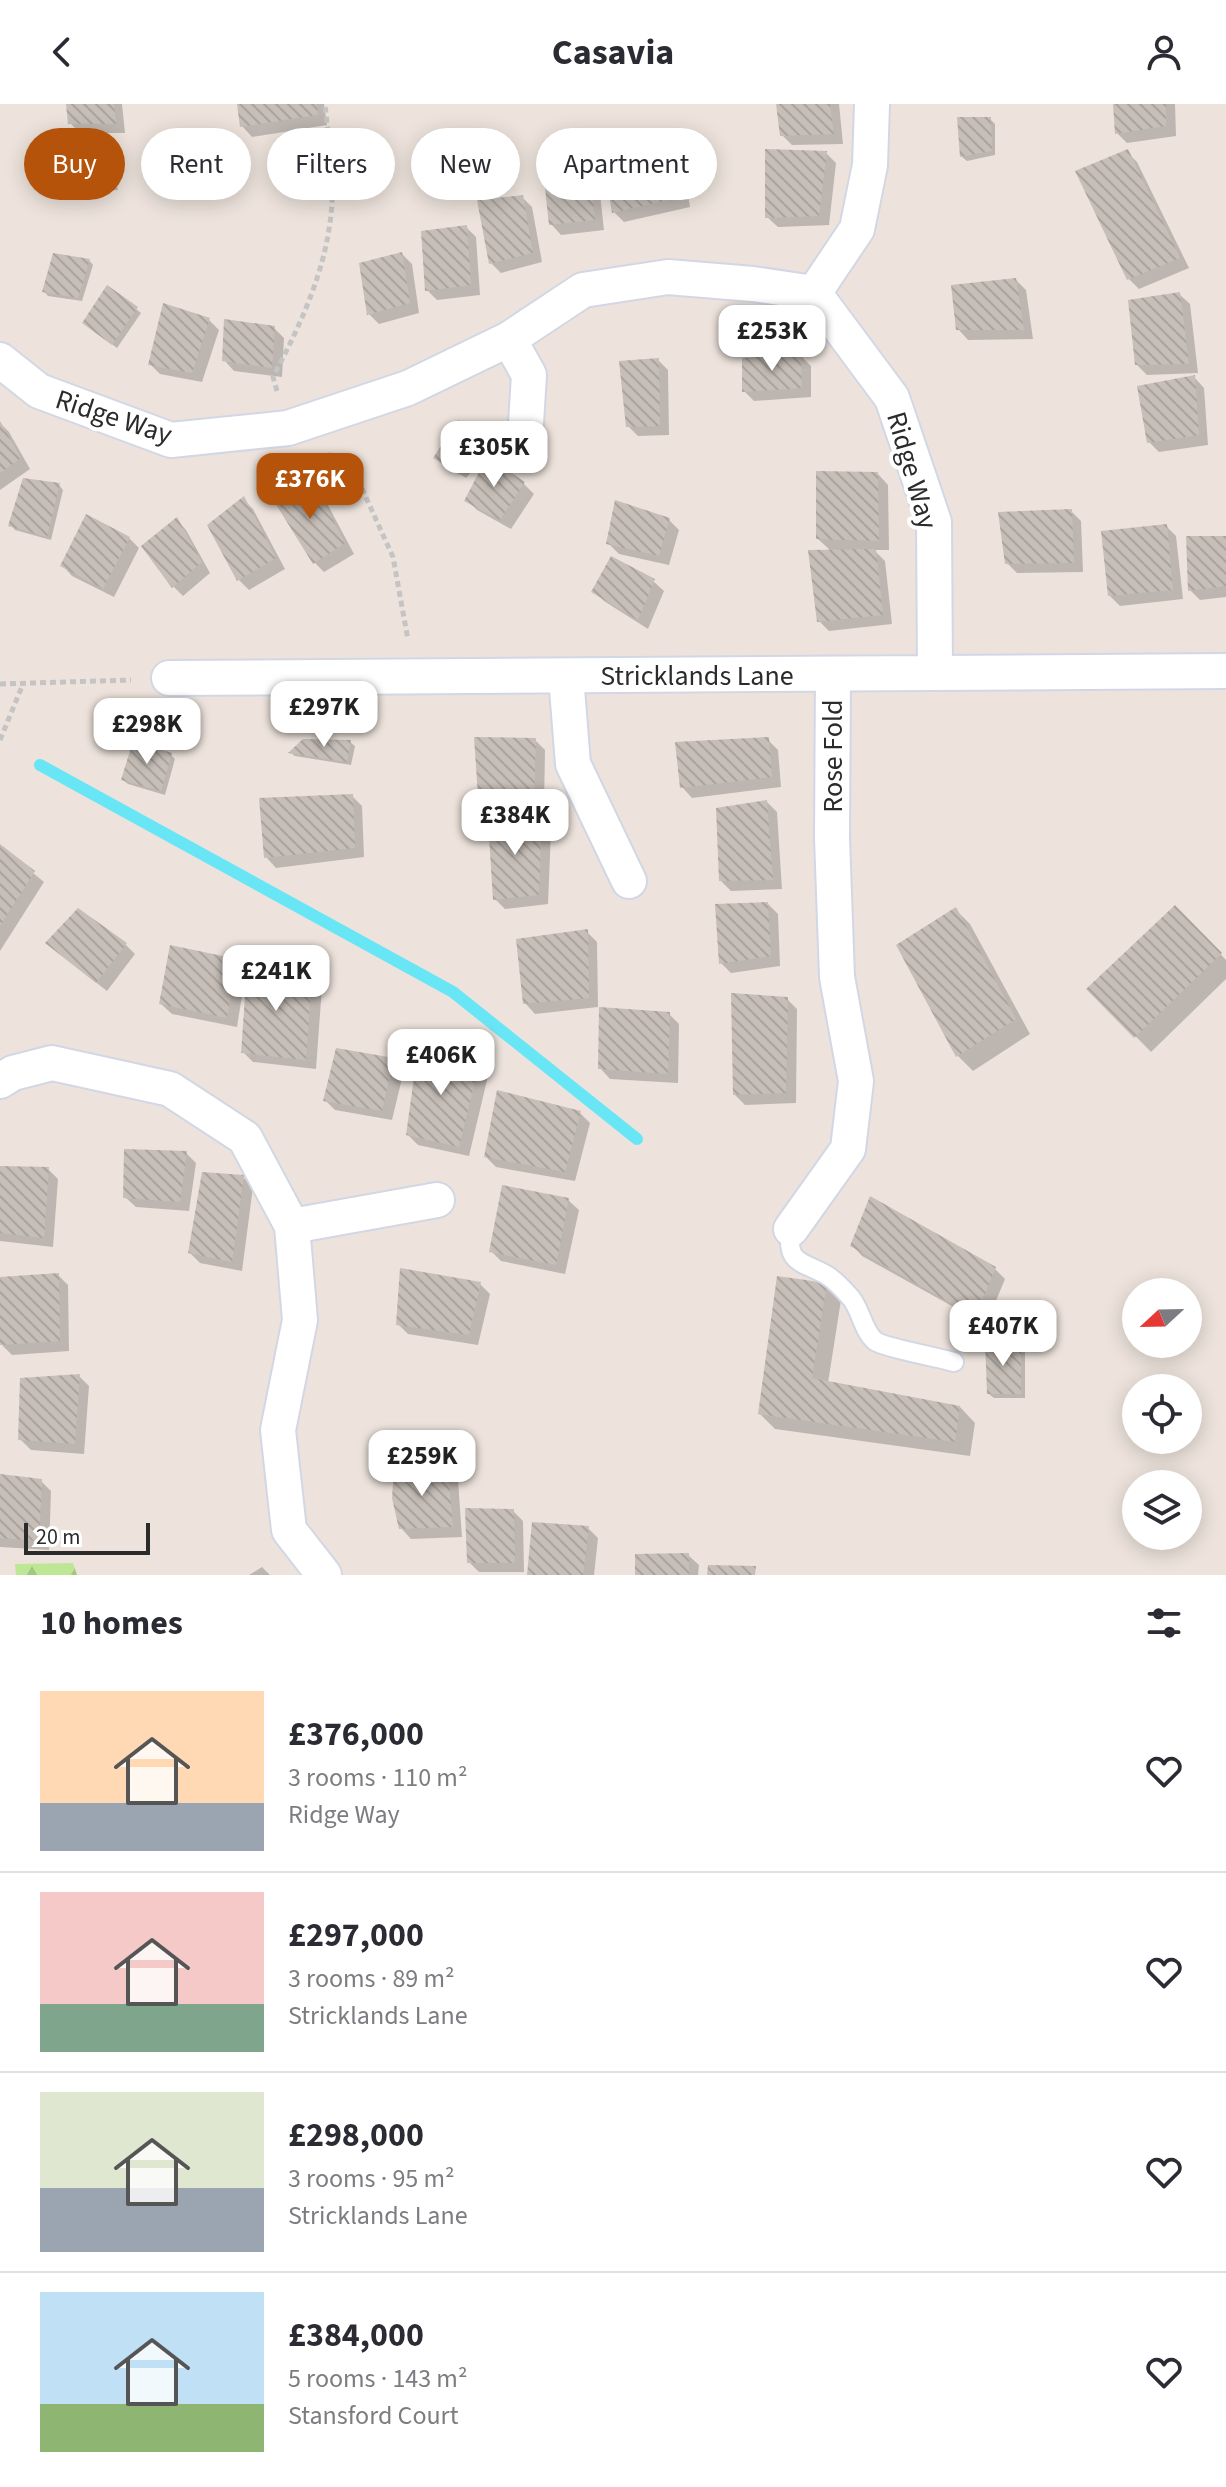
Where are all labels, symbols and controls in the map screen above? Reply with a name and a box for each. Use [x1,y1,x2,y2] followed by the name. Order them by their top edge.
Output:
[552,27,674,78] text: Casavia
[40,30,84,74] icon: back
[1142,30,1186,74] icon: person
[24,128,125,200] chip: Buy
[141,128,251,200] chip: Rent
[267,128,395,200] chip: Filters
[411,128,520,200] chip: New
[536,128,717,200] chip: Apartment
[716,305,828,373] pin: £253K
[737,312,807,349] text: £253K
[50,379,177,455] street label: Ridge Way
[876,407,948,534] street label: Ridge Way
[438,421,550,489] pin: £305K
[459,428,529,465] text: £305K
[254,453,366,521] pin: £376K
[275,460,345,497] text: £376K
[600,656,794,696] street label: Stricklands Lane
[268,681,380,749] pin: £297K
[289,688,359,725] text: £297K
[91,698,203,766] pin: £298K
[813,699,853,813] street label: Rose Fold
[112,705,182,742] text: £298K
[459,789,571,857] pin: £384K
[480,796,550,833] text: £384K
[220,945,332,1013] pin: £241K
[241,952,311,989] text: £241K
[385,1029,497,1097] pin: £406K
[406,1036,476,1073] text: £406K
[1122,1278,1202,1358] north arrow
[1122,1278,1202,1550] map controls
[947,1300,1059,1368] pin: £407K
[968,1307,1038,1344] text: £407K
[1122,1374,1202,1454] button: locate
[366,1430,478,1498] pin: £259K
[387,1437,457,1474] text: £259K
[1122,1470,1202,1550] button: layers
[24,1519,150,1555] scale bar
[36,1521,81,1553] text: 20 m
[40,1599,183,1648] text: 10 homes
[1142,1601,1186,1645] icon: filters
[288,1710,424,1759] text: £376,000
[104,1723,200,1819] icon: home
[1142,1749,1186,1793] icon: heart
[288,1759,467,1796] text: 3 rooms · 110 m²
[288,1796,400,1833] text: Ridge Way
[288,1911,424,1960] text: £297,000
[104,1924,200,2020] icon: home
[1142,1950,1186,1994] icon: heart
[288,1960,455,1997] text: 3 rooms · 89 m²
[288,1997,468,2034] text: Stricklands Lane
[288,2111,424,2160] text: £298,000
[104,2124,200,2220] icon: home
[1142,2150,1186,2194] icon: heart
[288,2160,455,2197] text: 3 rooms · 95 m²
[288,2197,468,2234] text: Stricklands Lane
[288,2311,424,2360] text: £384,000
[104,2324,200,2420] icon: home
[1142,2350,1186,2394] icon: heart
[288,2360,467,2397] text: 5 rooms · 143 m²
[288,2397,458,2434] text: Stansford Court

